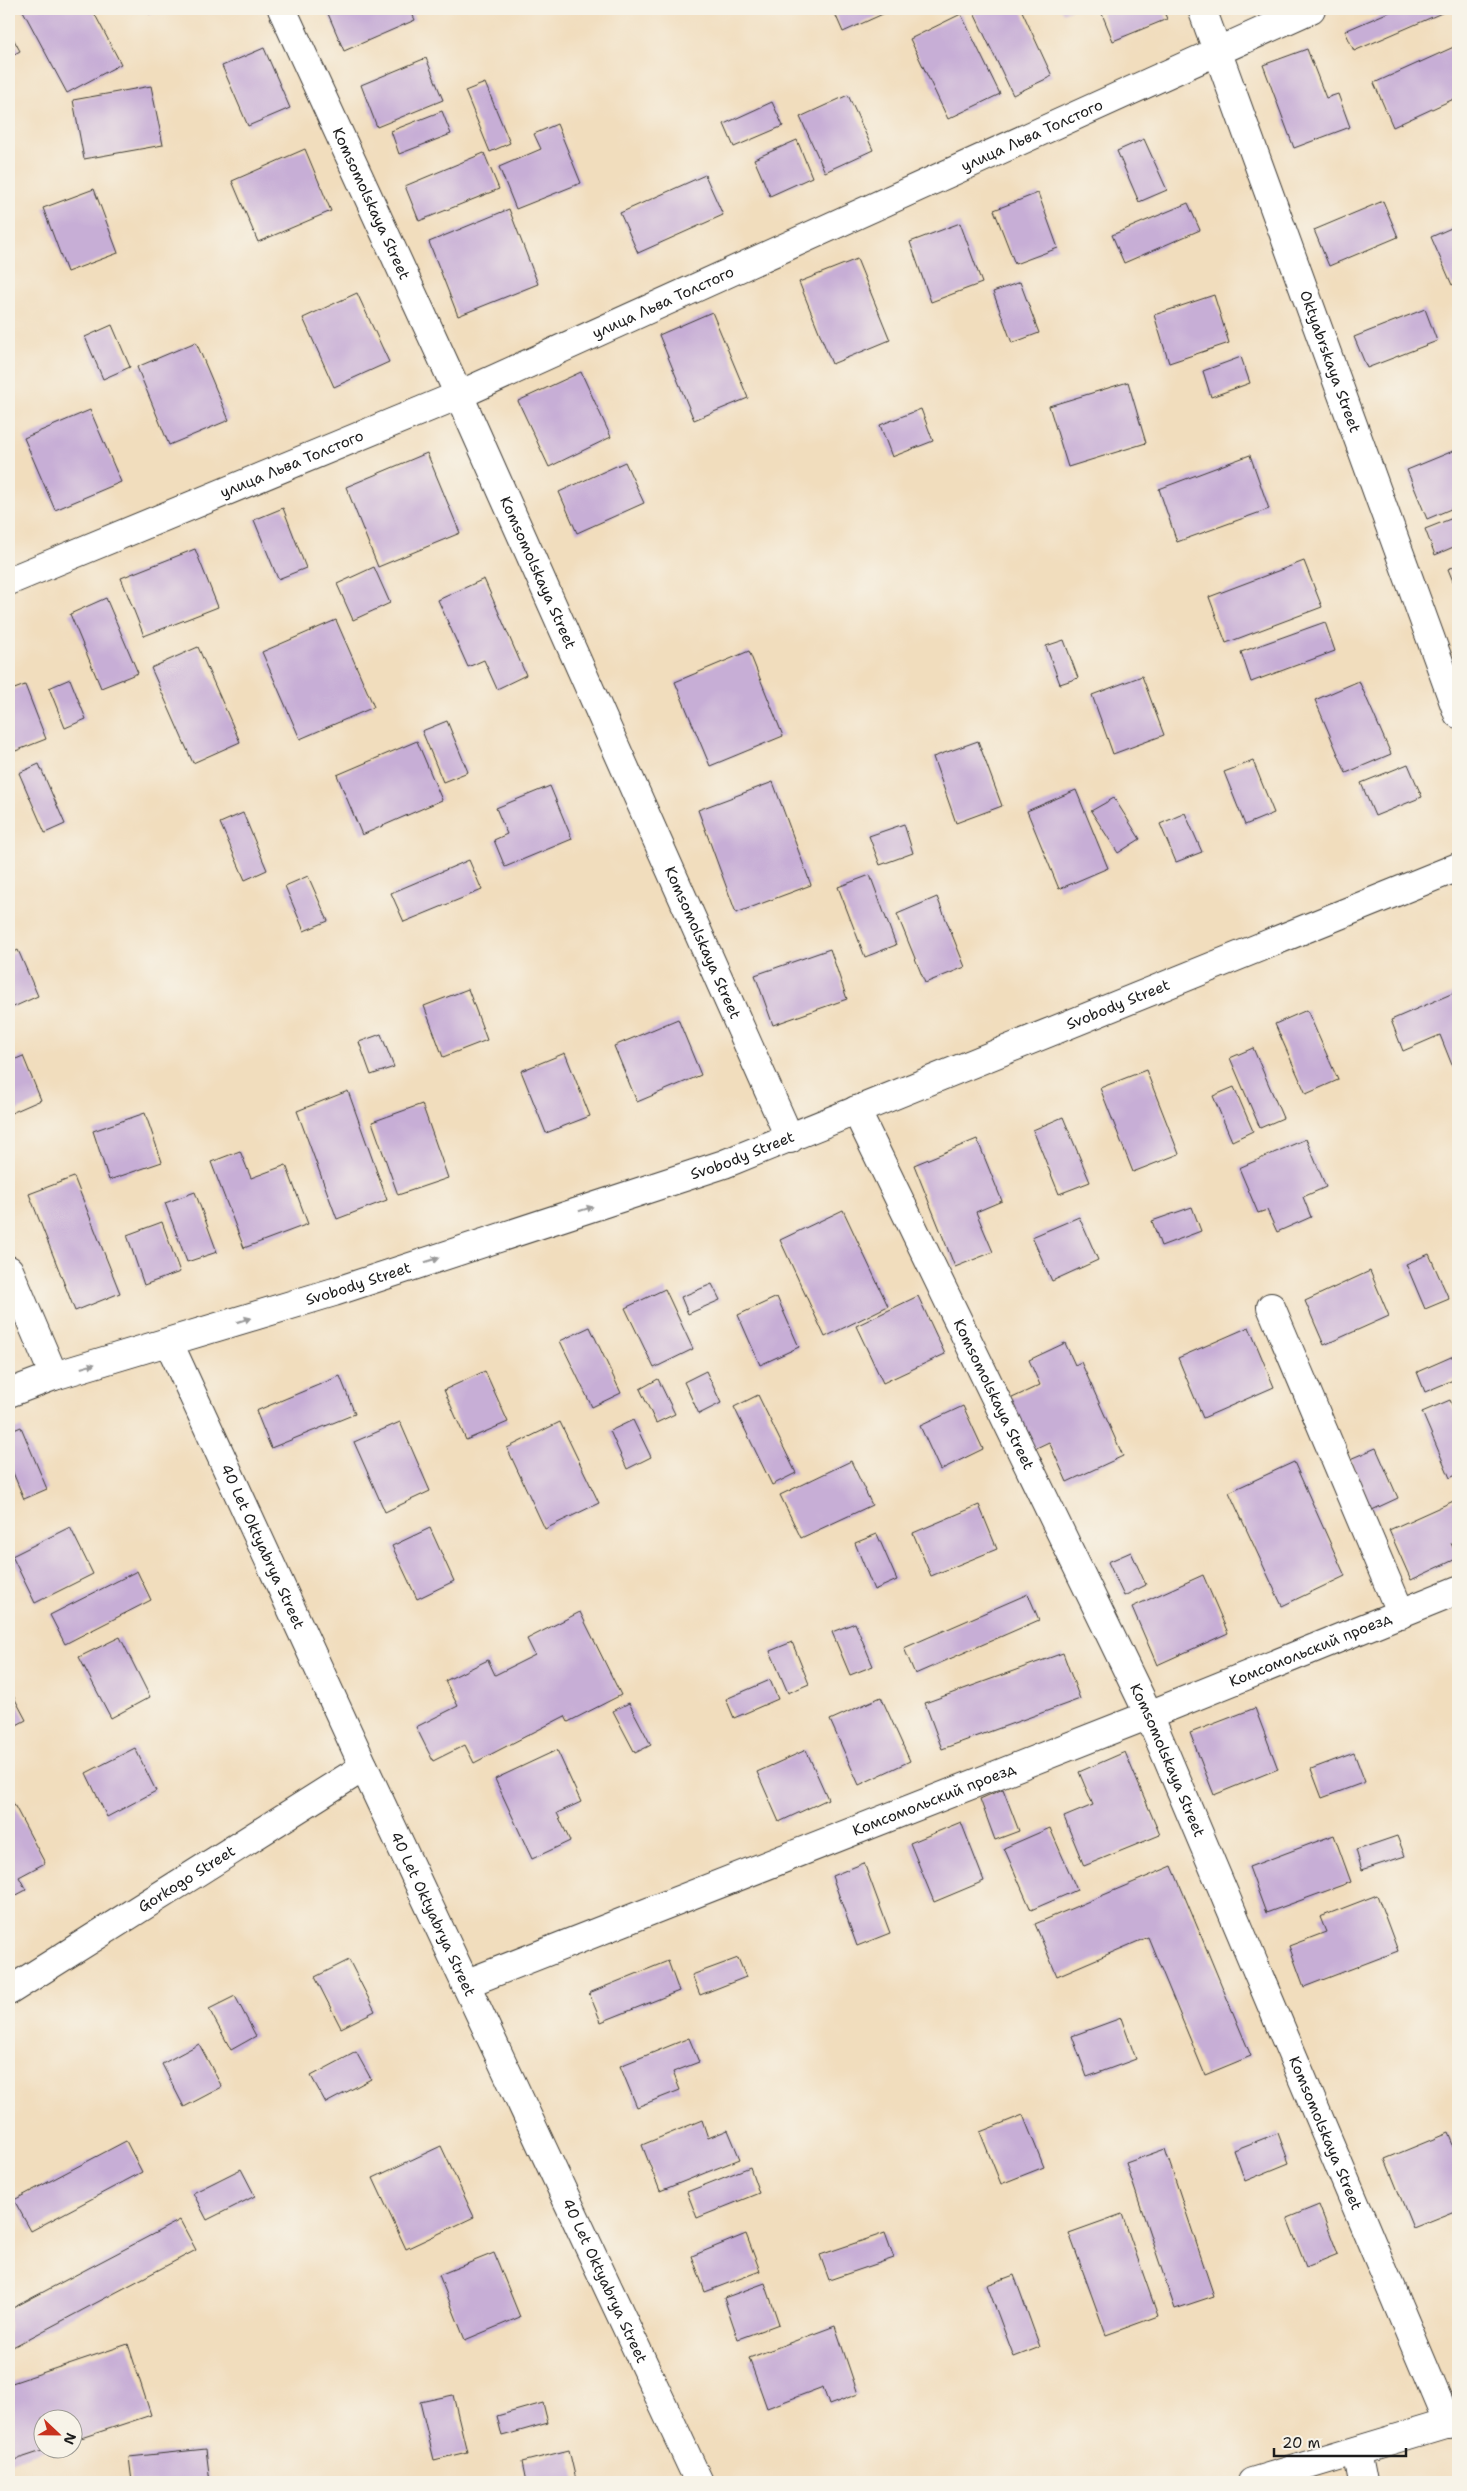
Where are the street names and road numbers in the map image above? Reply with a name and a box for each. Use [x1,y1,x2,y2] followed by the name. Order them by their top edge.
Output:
[958,95,1106,176] street label: улица Льва Толстого
[328,124,415,283] street label: Komsomolskaya Street
[589,262,737,343] street label: улица Льва Толстого
[1295,288,1365,435] street label: Oktyabrskaya Street
[217,426,367,503] street label: улица Льва Толстого
[495,493,581,652] street label: Komsomolskaya Street
[660,863,745,1022] street label: Komsomolskaya Street
[1063,975,1173,1034] street label: Svobody Street
[688,1127,797,1184] street label: Svobody Street
[303,1257,414,1310] street label: Svobody Street
[949,1316,1039,1473] street label: Komsomolskaya Street
[216,1461,309,1632] street label: 40 Let Oktyabrya Street
[1226,1608,1395,1692] street label: Комсомольский проезд
[1125,1680,1209,1840] street label: Komsomolskaya Street
[850,1758,1019,1841] street label: Комсомольский проезд
[386,1828,480,2000] street label: 40 Let Oktyabrya Street
[134,1841,239,1917] street label: Gorkogo Street
[1284,2053,1367,2213] street label: Komsomolskaya Street
[558,2195,652,2366] street label: 40 Let Oktyabrya Street

